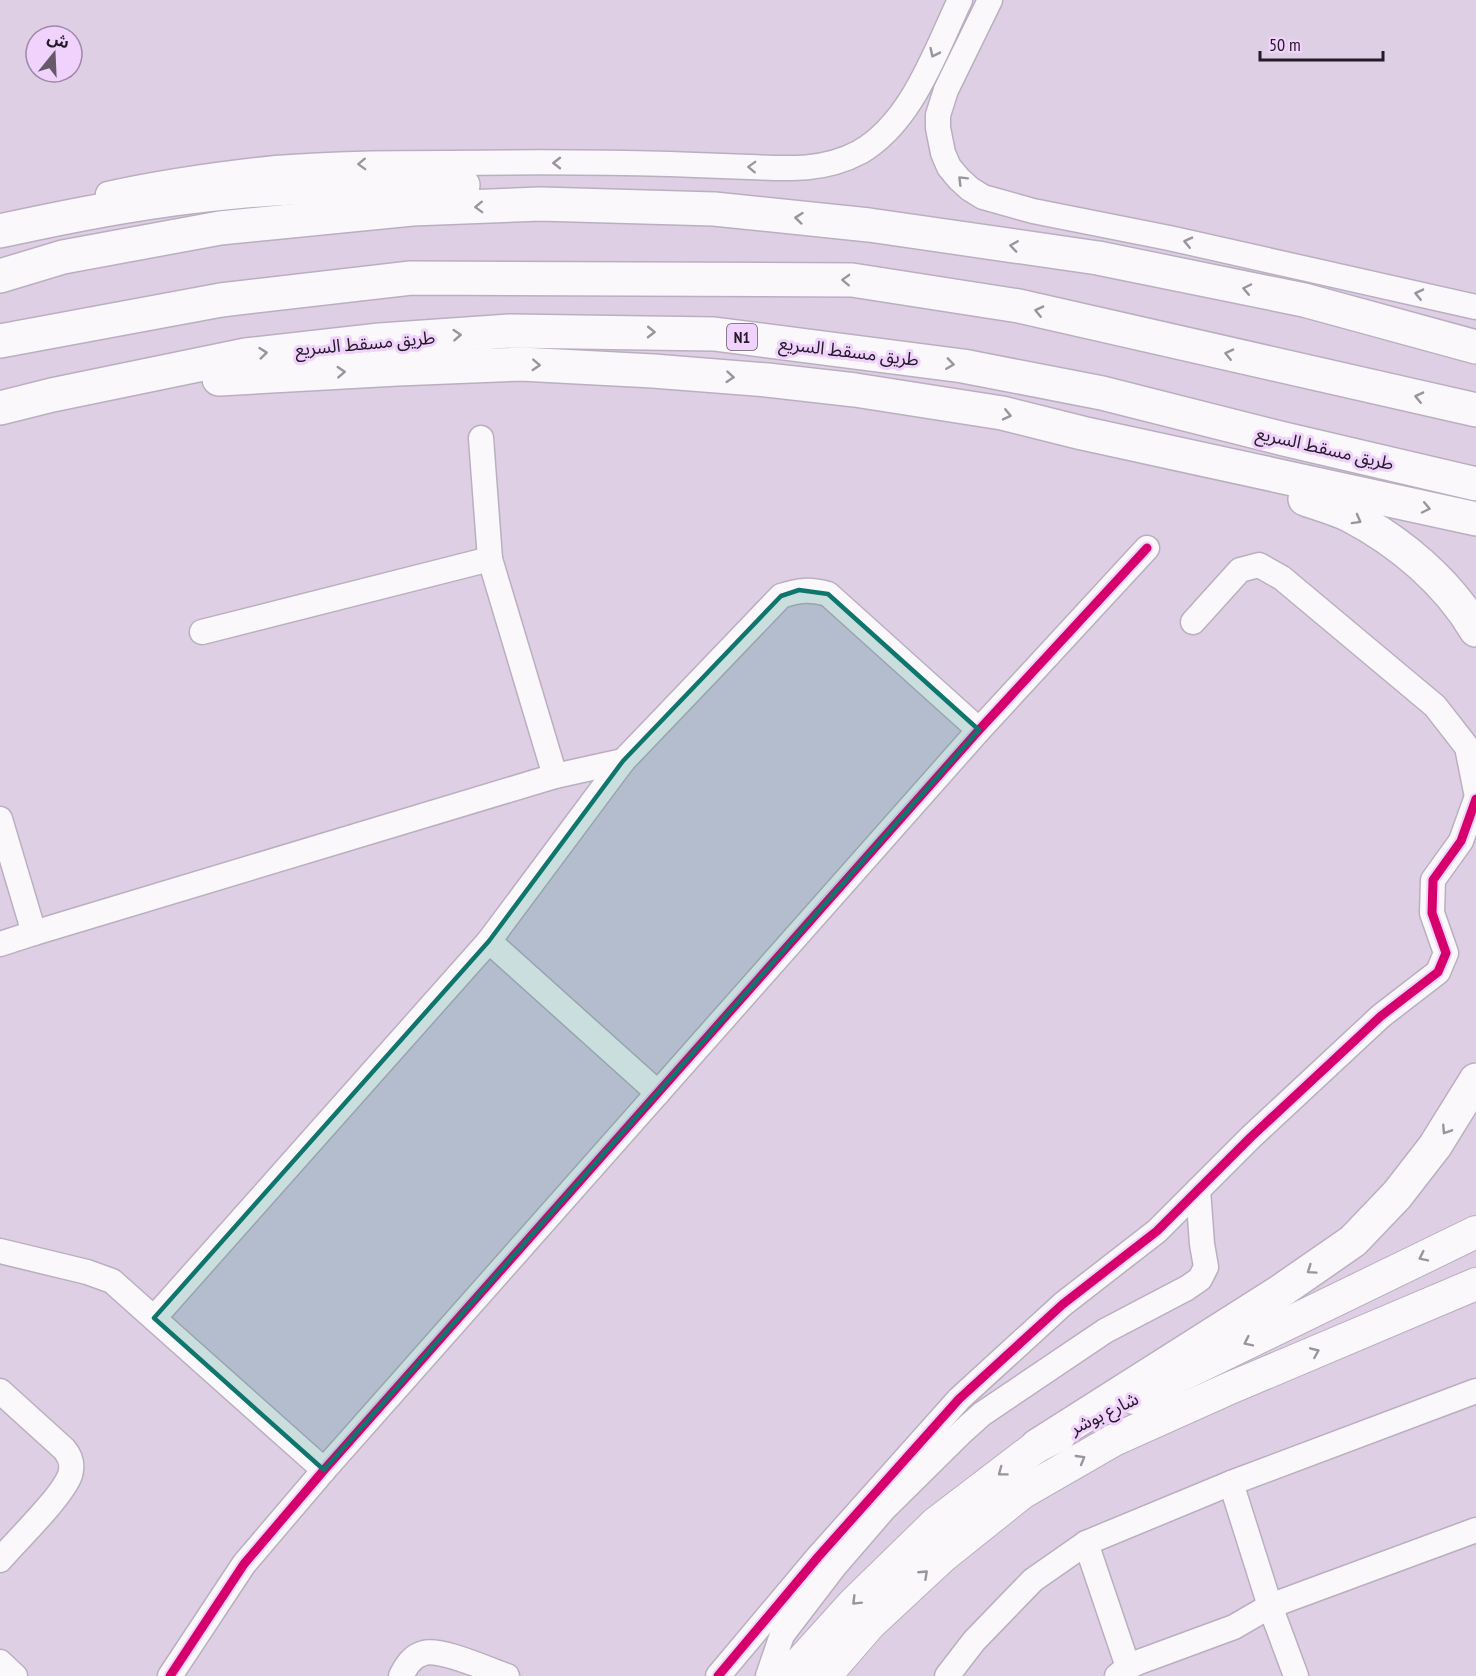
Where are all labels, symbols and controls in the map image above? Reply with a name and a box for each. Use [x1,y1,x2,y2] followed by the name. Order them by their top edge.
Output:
[24,24,84,84] north arrow
[1260,24,1383,62] scale bar
[45,27,72,53] text: ش
[1269,33,1301,56] text: 50 m
[930,46,942,57] one-way arrow
[553,157,562,169] one-way arrow
[358,158,367,171] one-way arrow
[748,161,757,174] one-way arrow
[958,177,969,188] one-way arrow
[474,200,483,213] one-way arrow
[795,212,804,225] one-way arrow
[1183,236,1193,249] one-way arrow
[1009,240,1018,252] one-way arrow
[842,274,851,287] one-way arrow
[1242,283,1252,296] one-way arrow
[1414,289,1424,302] one-way arrow
[1034,305,1044,318] one-way arrow
[727,324,757,350] road number: N1
[294,325,436,364] street label: طريق مسقط السريع
[647,326,656,338] one-way arrow
[452,328,461,341] one-way arrow
[777,331,920,374] street label: طريق مسقط السريع
[258,347,267,360] one-way arrow
[1224,348,1234,361] one-way arrow
[945,357,954,369] one-way arrow
[531,358,540,371] one-way arrow
[337,365,346,378] one-way arrow
[726,370,735,383] one-way arrow
[1414,391,1424,404] one-way arrow
[1001,407,1011,420] one-way arrow
[1253,421,1396,478] street label: طريق مسقط السريع
[1421,501,1431,514] one-way arrow
[1351,513,1362,524] one-way arrow
[1442,1124,1453,1135] one-way arrow
[1419,1249,1430,1261] one-way arrow
[1307,1263,1318,1274] one-way arrow
[1243,1335,1254,1347] one-way arrow
[1309,1347,1320,1359] one-way arrow
[1065,1387,1143,1443] street label: شارع بوشر
[1075,1455,1085,1467] one-way arrow
[998,1465,1009,1476] one-way arrow
[917,1570,928,1581] one-way arrow
[852,1595,863,1605] one-way arrow

